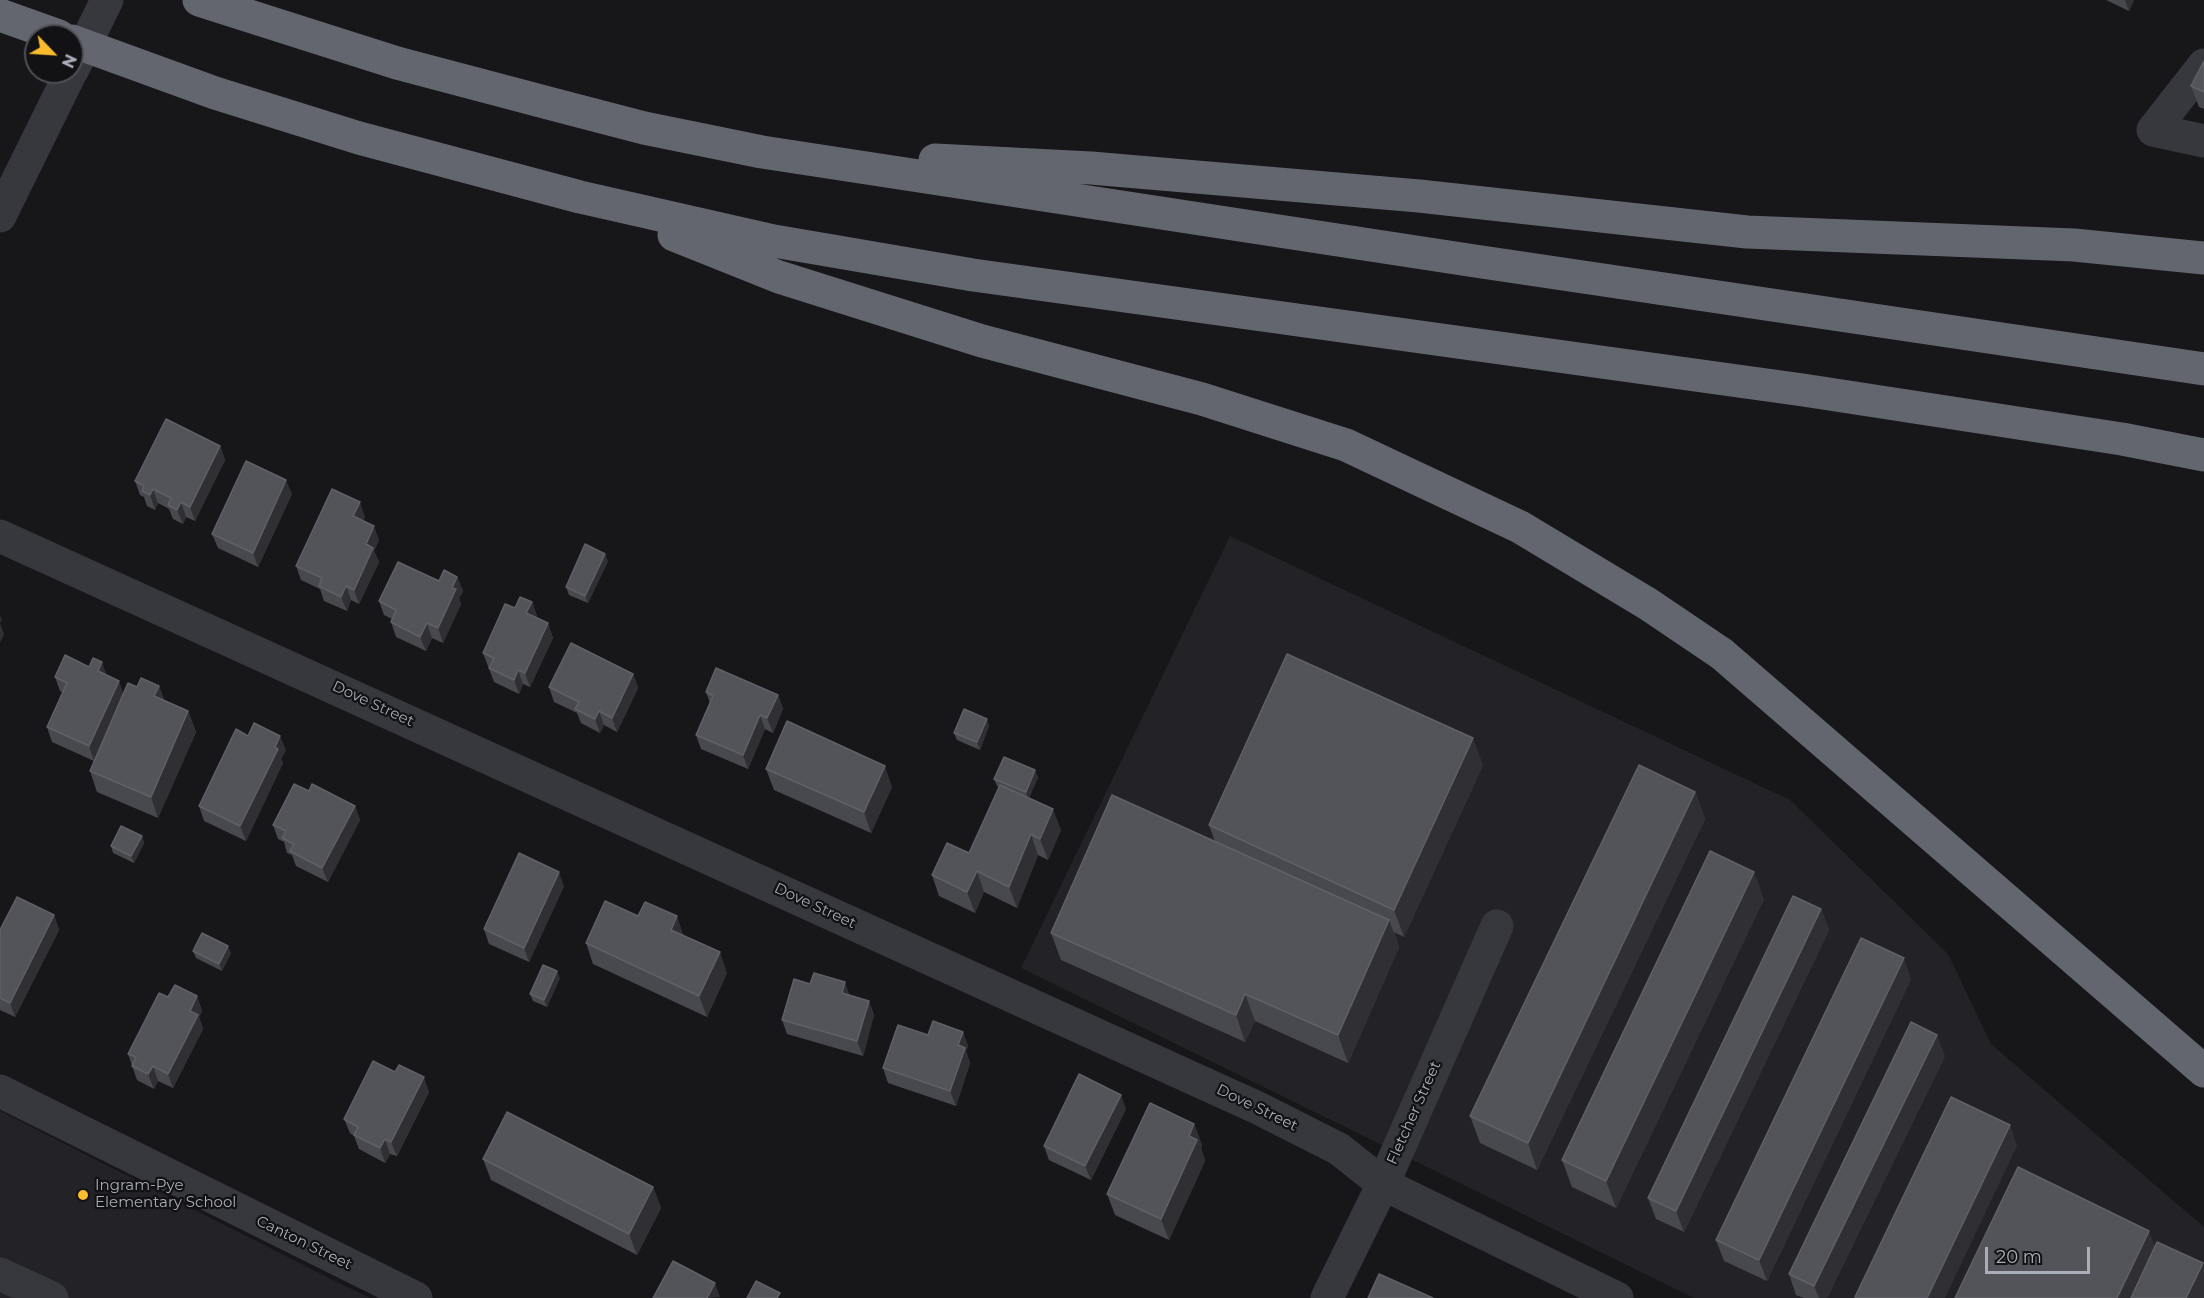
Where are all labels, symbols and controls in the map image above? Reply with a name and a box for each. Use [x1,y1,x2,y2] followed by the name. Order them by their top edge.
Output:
[24,24,84,84] north arrow
[58,51,80,71] text: N
[329,677,417,731] street label: Dove Street
[771,879,859,933] street label: Dove Street
[1383,1059,1445,1167] street label: Fletcher Street
[1214,1081,1300,1135] street label: Dove Street
[95,1177,236,1212] place label: Ingram-Pye Elementary School
[76,1188,90,1202] marker: Ingram-Pye Elementary School
[253,1212,355,1274] street label: Canton Street
[1988,1235,2093,1273] scale bar
[1996,1246,2042,1268] text: 20 m

